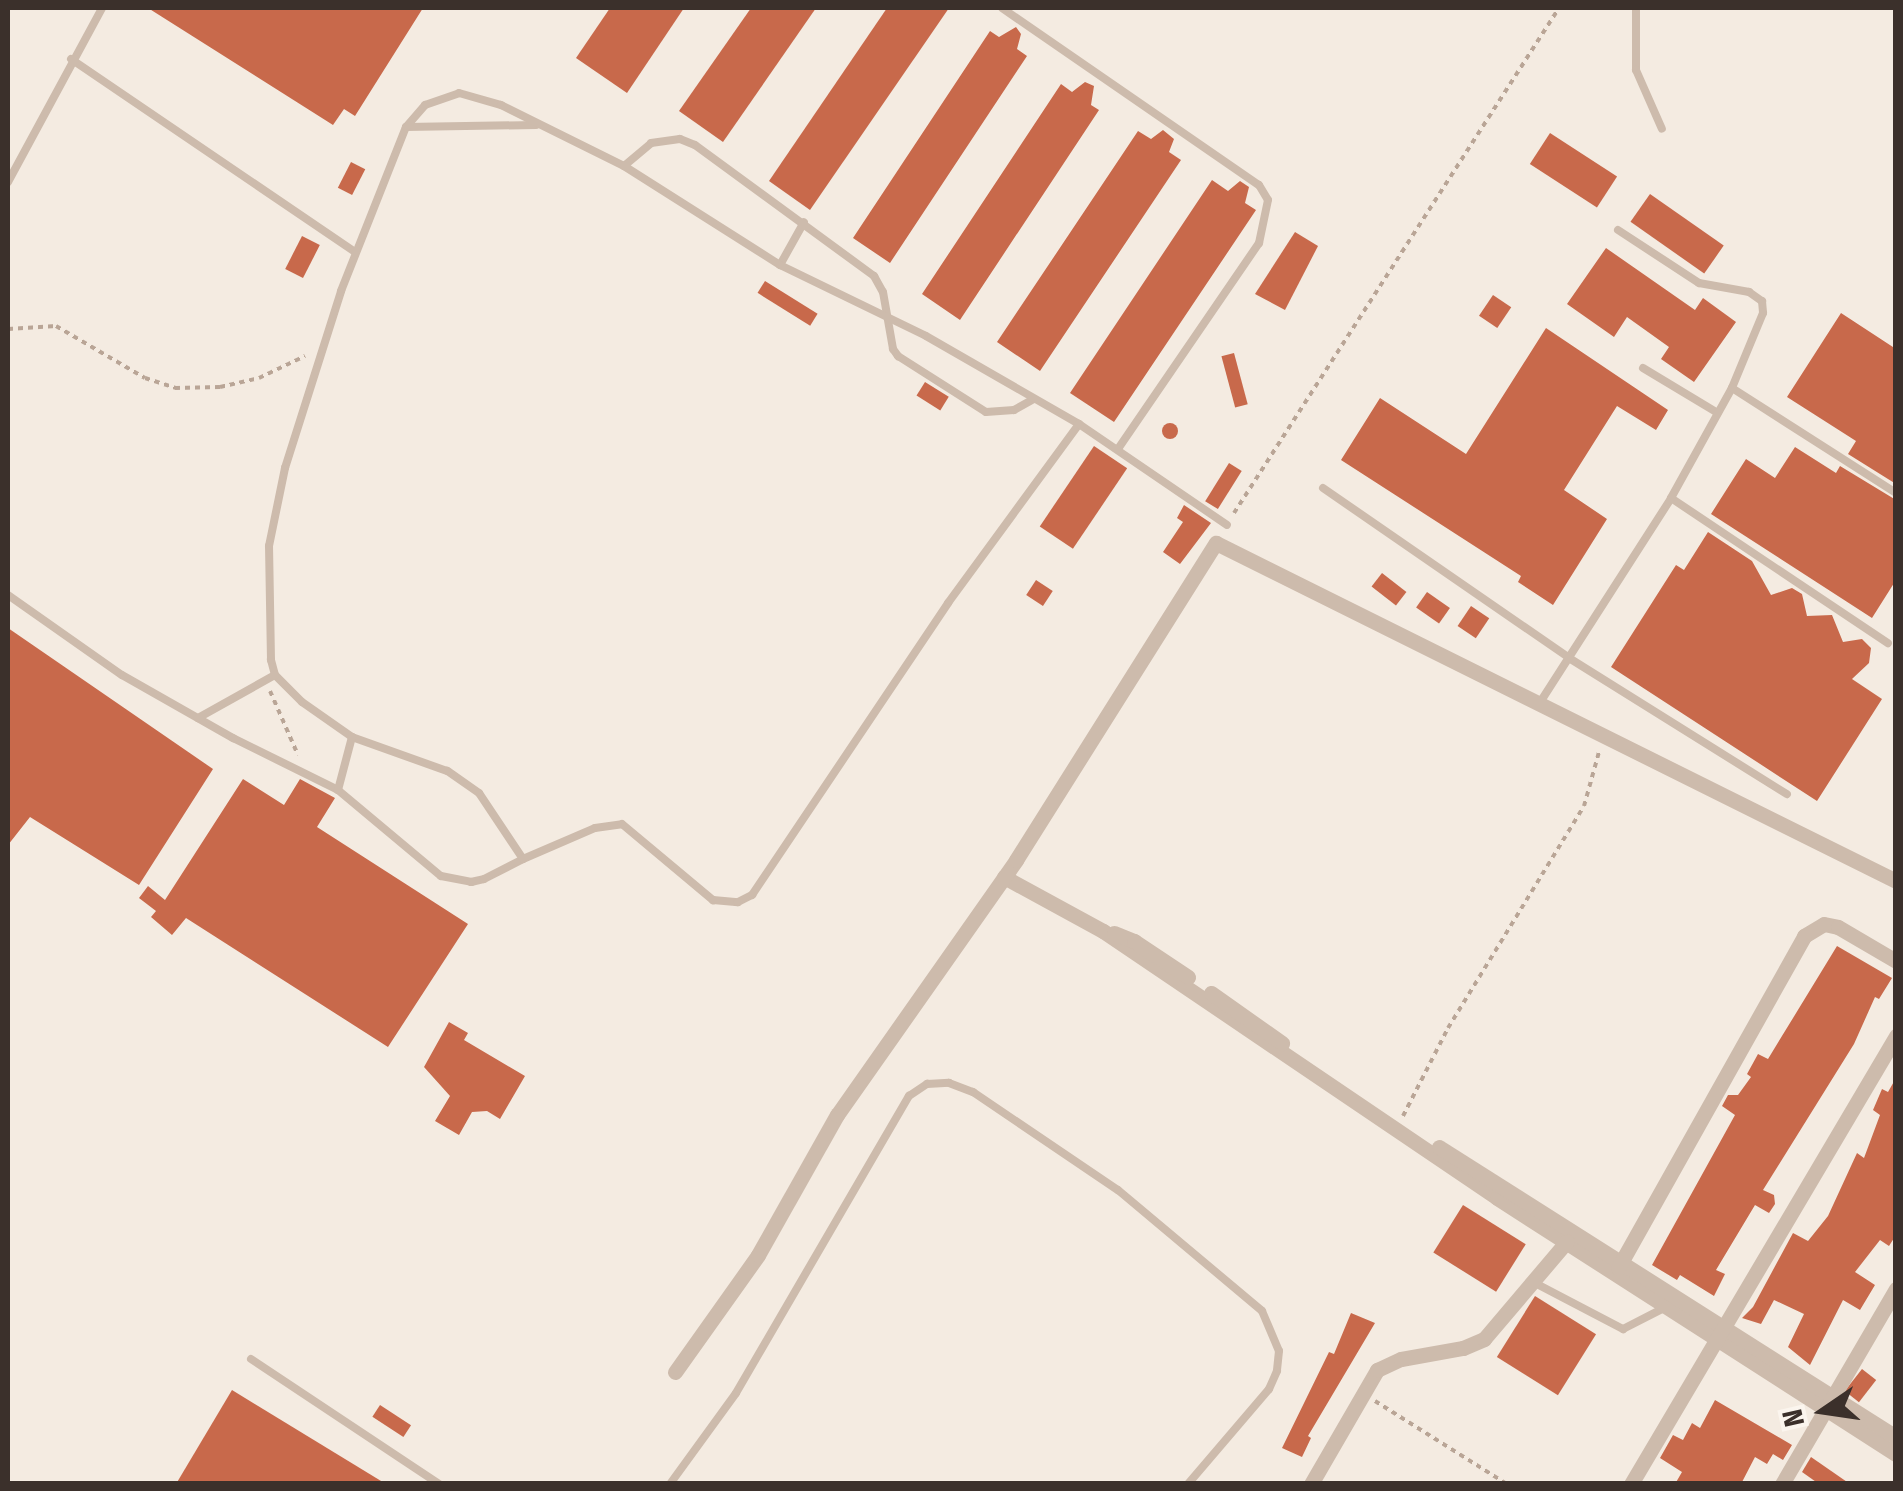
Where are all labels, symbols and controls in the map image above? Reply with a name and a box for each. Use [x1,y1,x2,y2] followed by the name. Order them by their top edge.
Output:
[1773,1361,1873,1461] north arrow
[1775,1406,1811,1430] text: N

